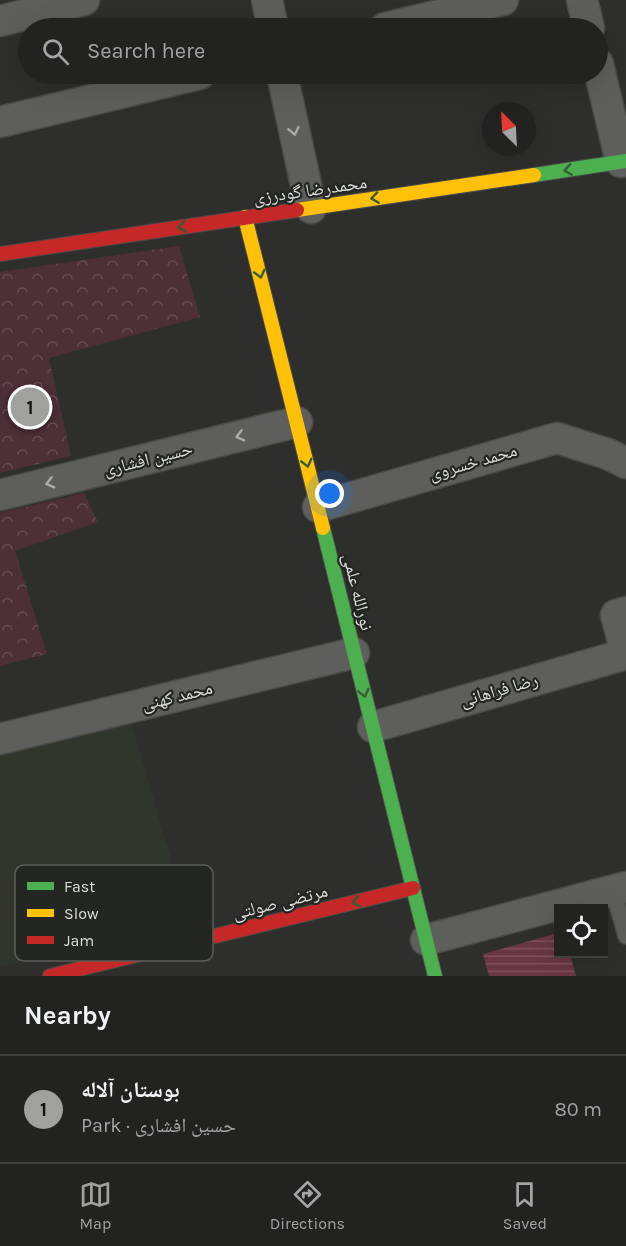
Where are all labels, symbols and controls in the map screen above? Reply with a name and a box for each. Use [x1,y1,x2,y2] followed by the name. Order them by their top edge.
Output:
[18,18,608,84] search box
[39,35,72,68] icon: search
[87,38,205,64] text: Search here
[482,102,536,156] north arrow
[287,125,300,135] one-way arrow
[564,163,573,175] one-way arrow
[252,171,368,209] street label: محمدرضا گودرزی
[371,192,380,204] one-way arrow
[178,220,187,232] one-way arrow
[252,269,265,279] one-way arrow
[10,384,50,430] pin: 1
[235,429,245,442] one-way arrow
[101,437,195,481] street label: حسین افشاری
[426,439,520,485] street label: محمد خسروی
[300,458,312,468] one-way arrow
[46,475,56,488] one-way arrow
[315,479,344,508] your location
[338,551,378,633] street label: نورالله علمی
[457,668,541,712] street label: رضا فراهانی
[139,677,215,715] street label: محمد کهنی
[357,688,370,698] one-way arrow
[15,865,213,961] legend
[64,877,95,896] text: Fast
[230,880,330,924] street label: مرتضی صولتی
[352,895,362,908] one-way arrow
[64,904,99,923] text: Slow
[554,904,608,958] map controls
[554,904,608,958] button: locate
[64,931,94,950] text: Jam
[24,1000,111,1031] text: Nearby
[81,1077,180,1103] text: بوستان آلاله
[40,1098,47,1121] text: 1
[554,1098,602,1121] text: 80 m
[81,1114,236,1137] text: Park · حسین افشاری
[79,1178,112,1233] tab: Map
[270,1178,345,1233] tab: Directions
[503,1178,547,1233] tab: Saved

